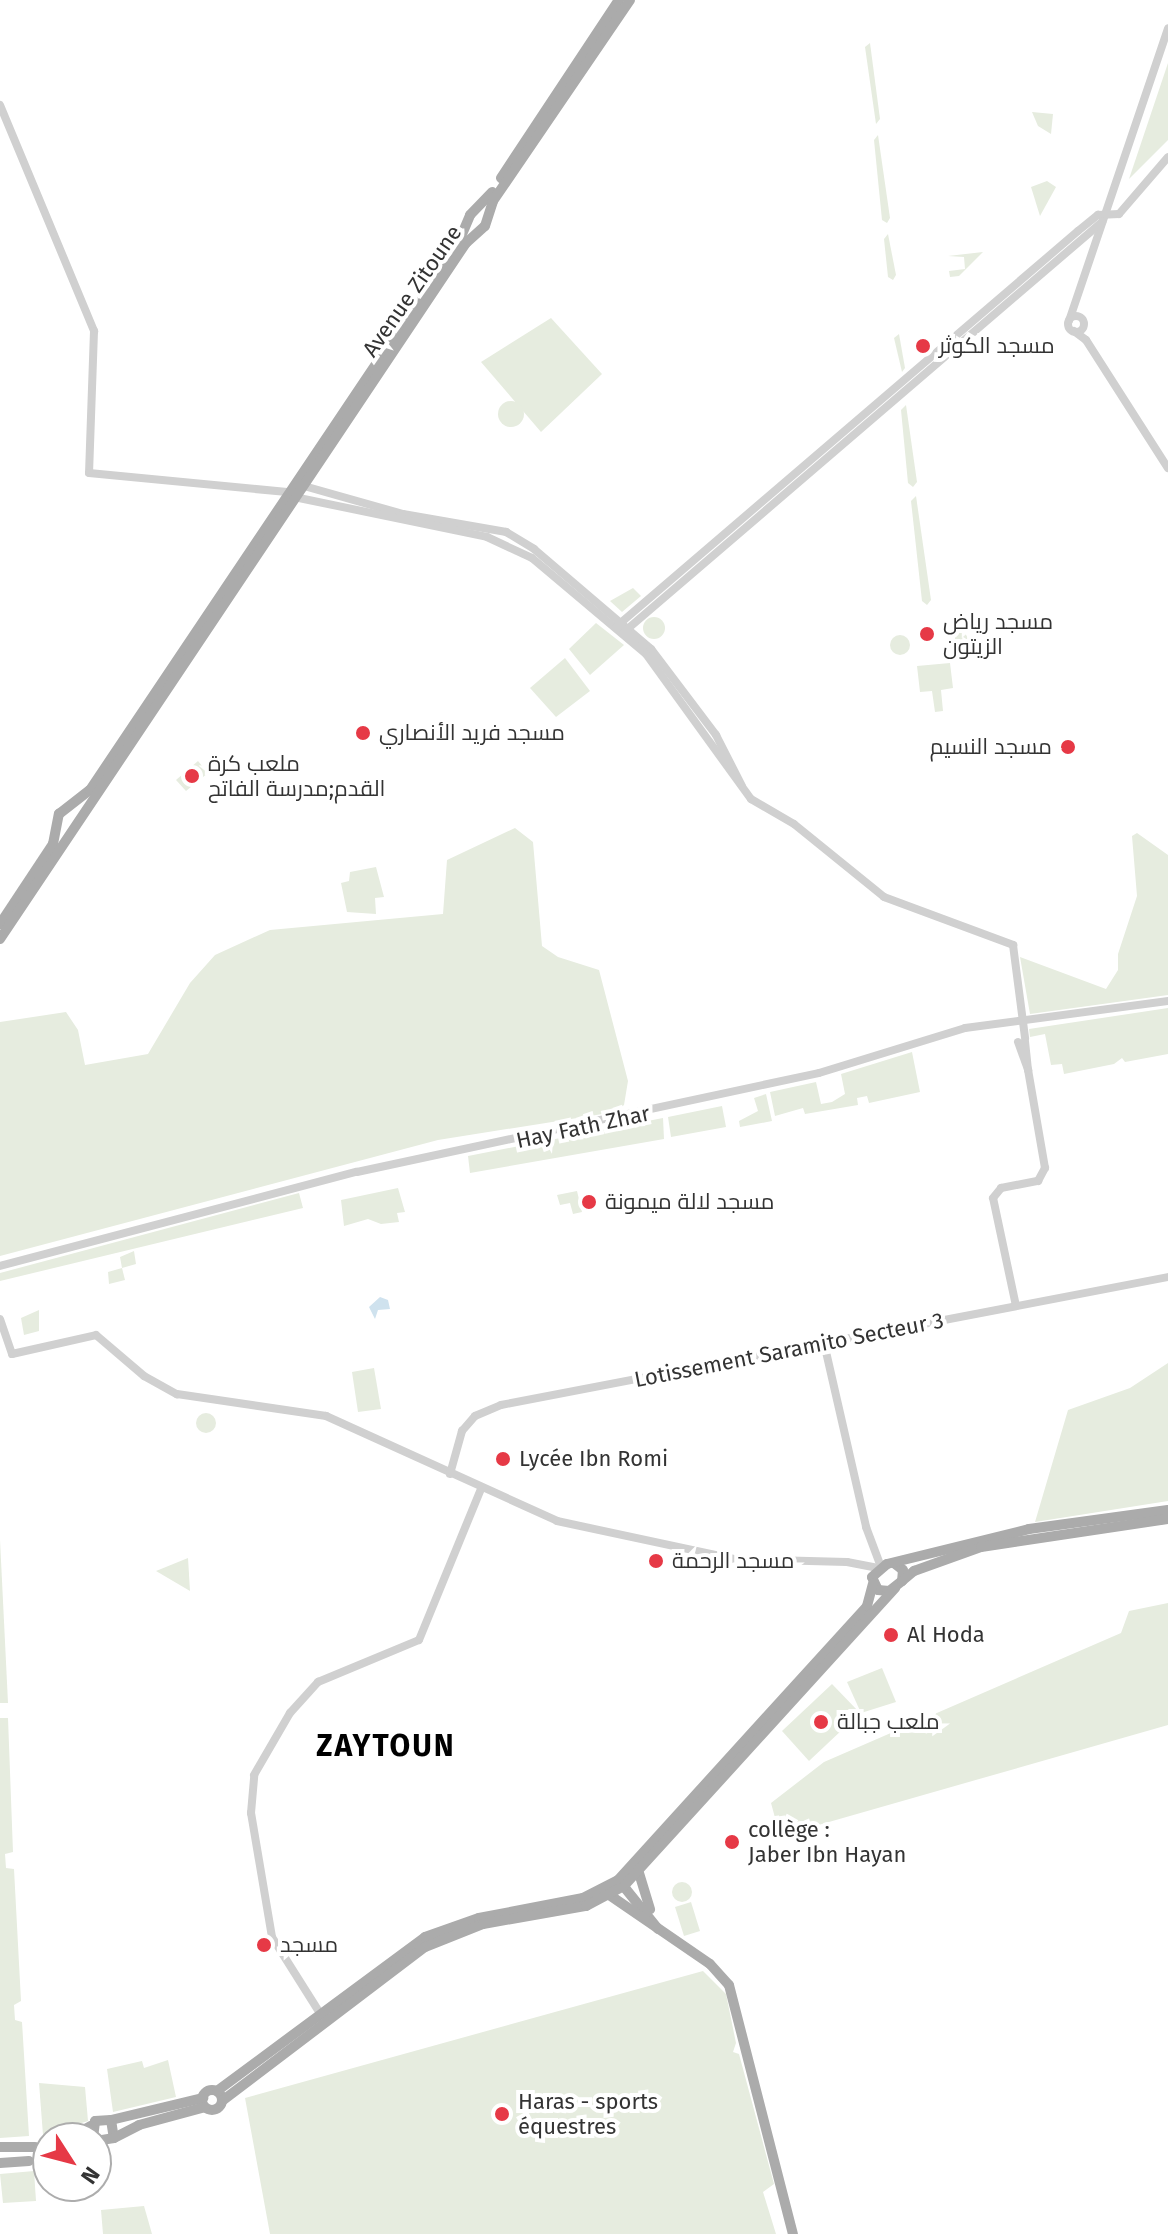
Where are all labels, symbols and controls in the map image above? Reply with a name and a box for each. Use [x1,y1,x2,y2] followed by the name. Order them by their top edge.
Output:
[357,220,467,362] street label: Avenue Zitoune
[939,333,1055,359] place label: مسجد الكوثر
[914,337,932,355] marker: مسجد الكوثر
[943,608,1053,660] place label: مسجد رياض الزيتون
[918,625,936,643] marker: مسجد رياض الزيتون
[379,720,565,746] place label: مسجد فريد الأنصاري
[354,724,372,742] marker: مسجد فريد الأنصاري
[930,734,1052,760] place label: مسجد النسيم
[1059,738,1077,756] marker: مسجد النسيم
[208,750,385,802] place label: ملعب كرة القدم;مدرسة الفاتح
[183,767,201,785] marker: ملعب كرة القدم;مدرسة الفاتح
[514,1100,652,1154] street label: Hay Fath Zhar
[605,1189,774,1215] place label: مسجد لالة ميمونة
[580,1193,598,1211] marker: مسجد لالة ميمونة
[632,1307,946,1393] street label: Lotissement Saramito Secteur 3
[519,1446,668,1472] place label: Lycée Ibn Romi
[494,1450,512,1468] marker: Lycée Ibn Romi
[672,1548,794,1574] place label: مسجد الرحمة
[647,1552,665,1570] marker: مسجد الرحمة
[907,1622,985,1648] place label: Al Hoda
[882,1626,900,1644] marker: Al Hoda
[837,1709,940,1735] place label: ملعب جبالة
[812,1713,830,1731] marker: ملعب جبالة
[316,1728,456,1764] district label: ZAYTOUN
[748,1816,906,1868] place label: collège : Jaber Ibn Hayan
[723,1833,741,1851] marker: collège : Jaber Ibn Hayan
[280,1932,338,1958] place label: مسجد
[255,1936,273,1954] marker: مسجد
[518,2088,658,2140] place label: Haras - sports équestres
[493,2105,511,2123] marker: Haras - sports équestres
[32,2122,112,2202] north arrow
[75,2161,105,2189] text: N

